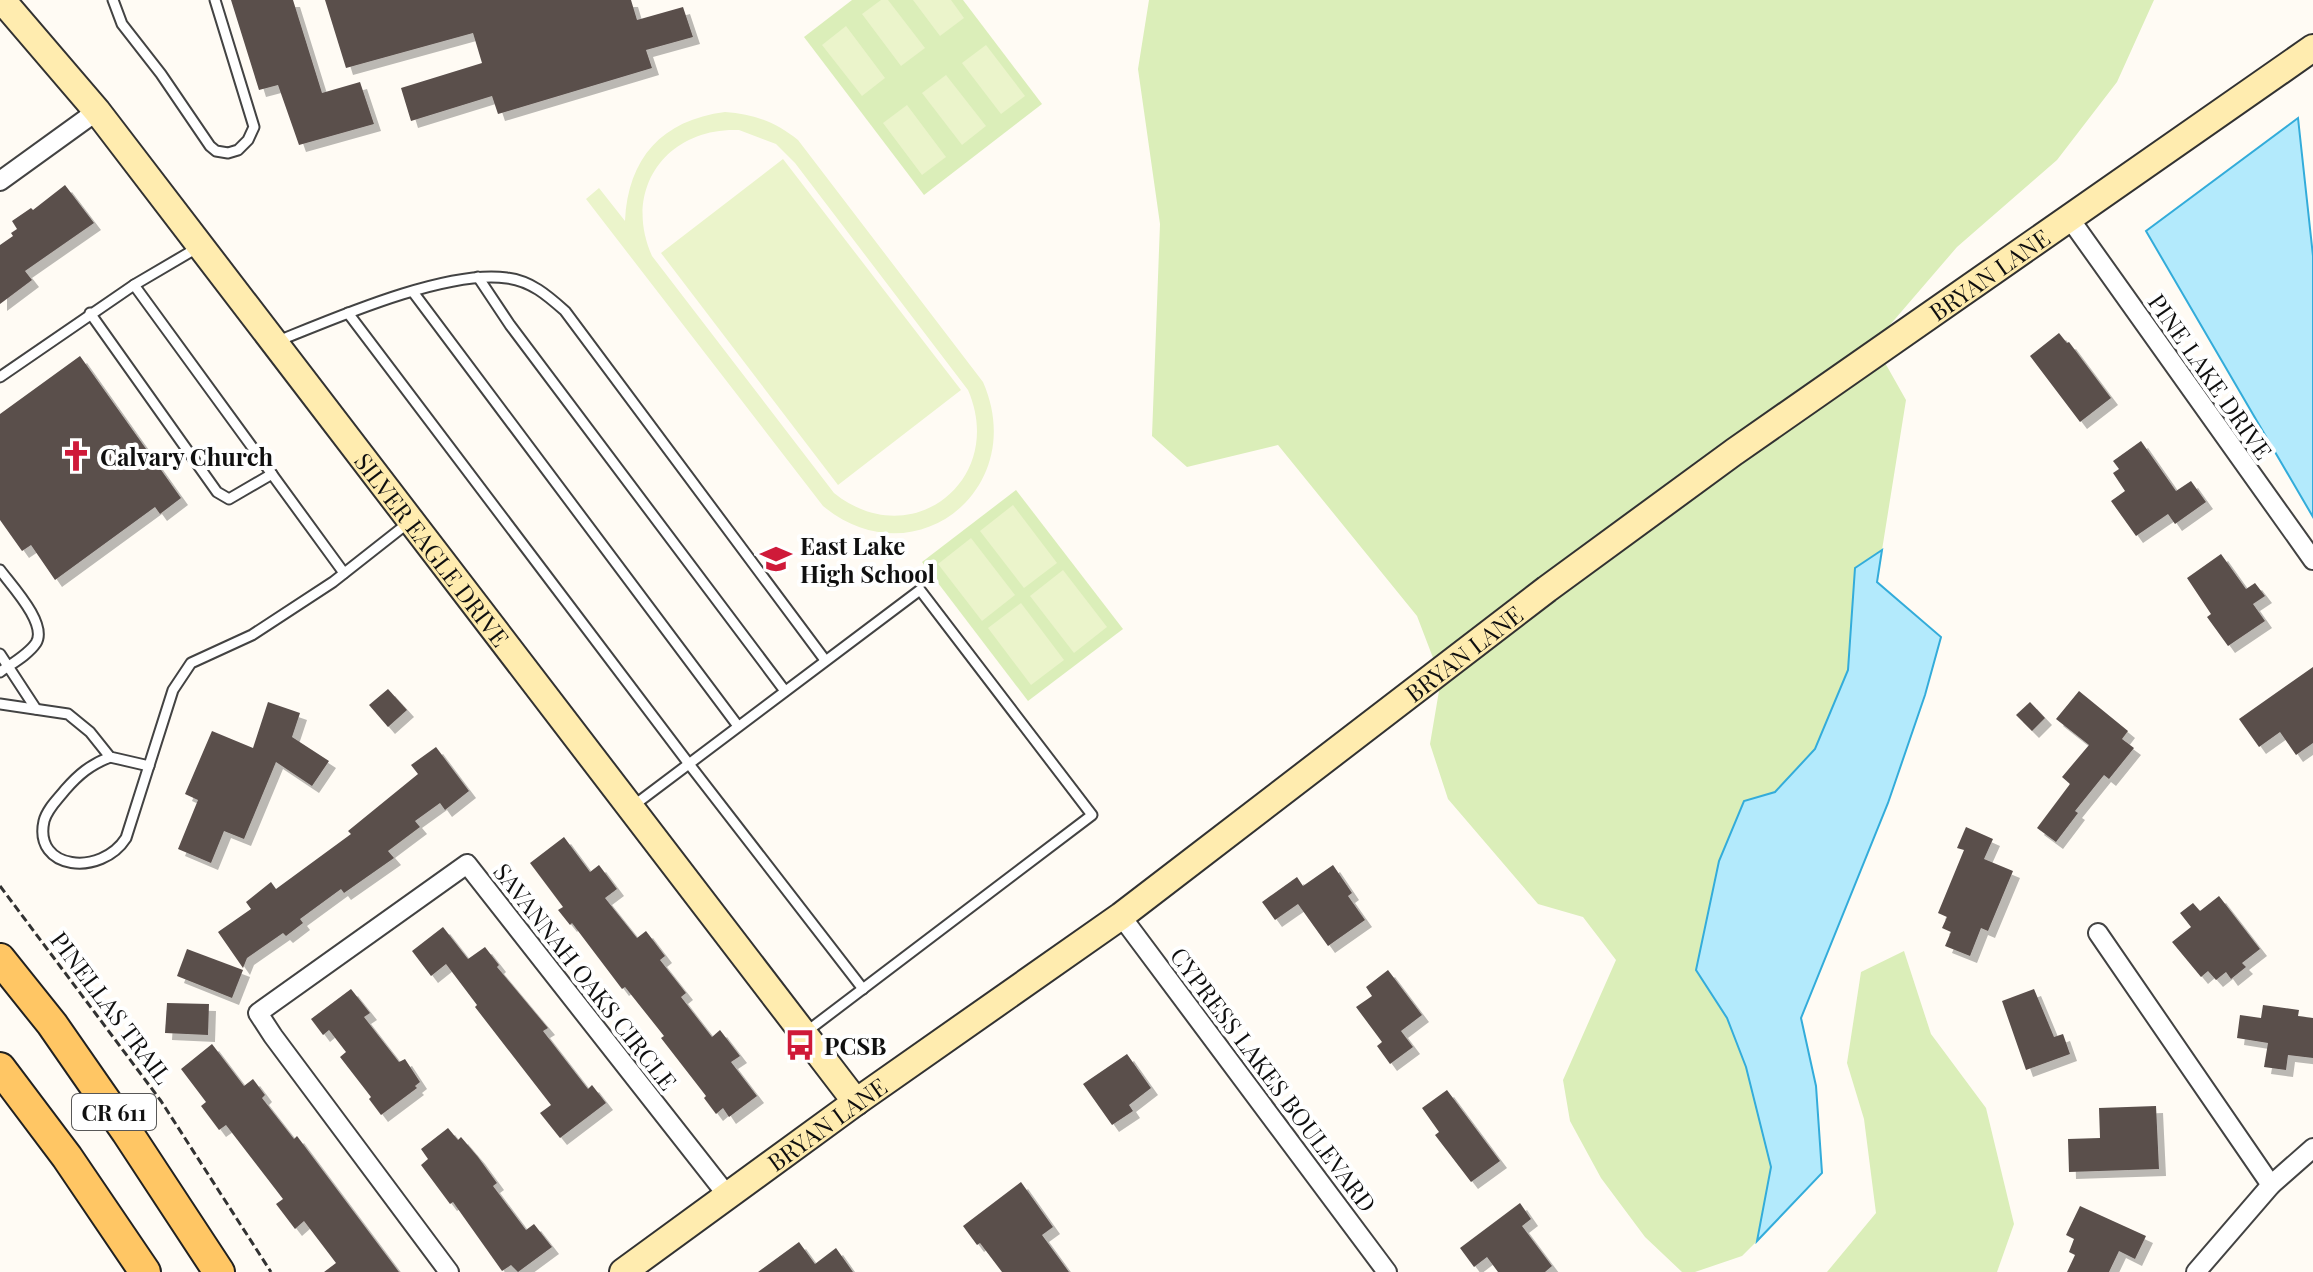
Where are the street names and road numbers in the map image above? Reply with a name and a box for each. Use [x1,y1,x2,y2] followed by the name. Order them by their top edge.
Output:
[1922,221,2056,327] street label: BRYAN LANE
[2142,287,2280,465] street label: PINE LAKE DRIVE
[348,446,517,653] street label: SILVER EAGLE DRIVE
[1398,598,1529,708] street label: BRYAN LANE
[487,856,685,1096] street label: SAVANNAH OAKS CIRCLE
[44,924,180,1090] street label: PINELLAS TRAIL
[1164,940,1384,1218] street label: CYPRESS LAKES BOULEVARD
[761,1070,893,1178] street label: BRYAN LANE
[72,1094,156,1130] road number: CR 611

